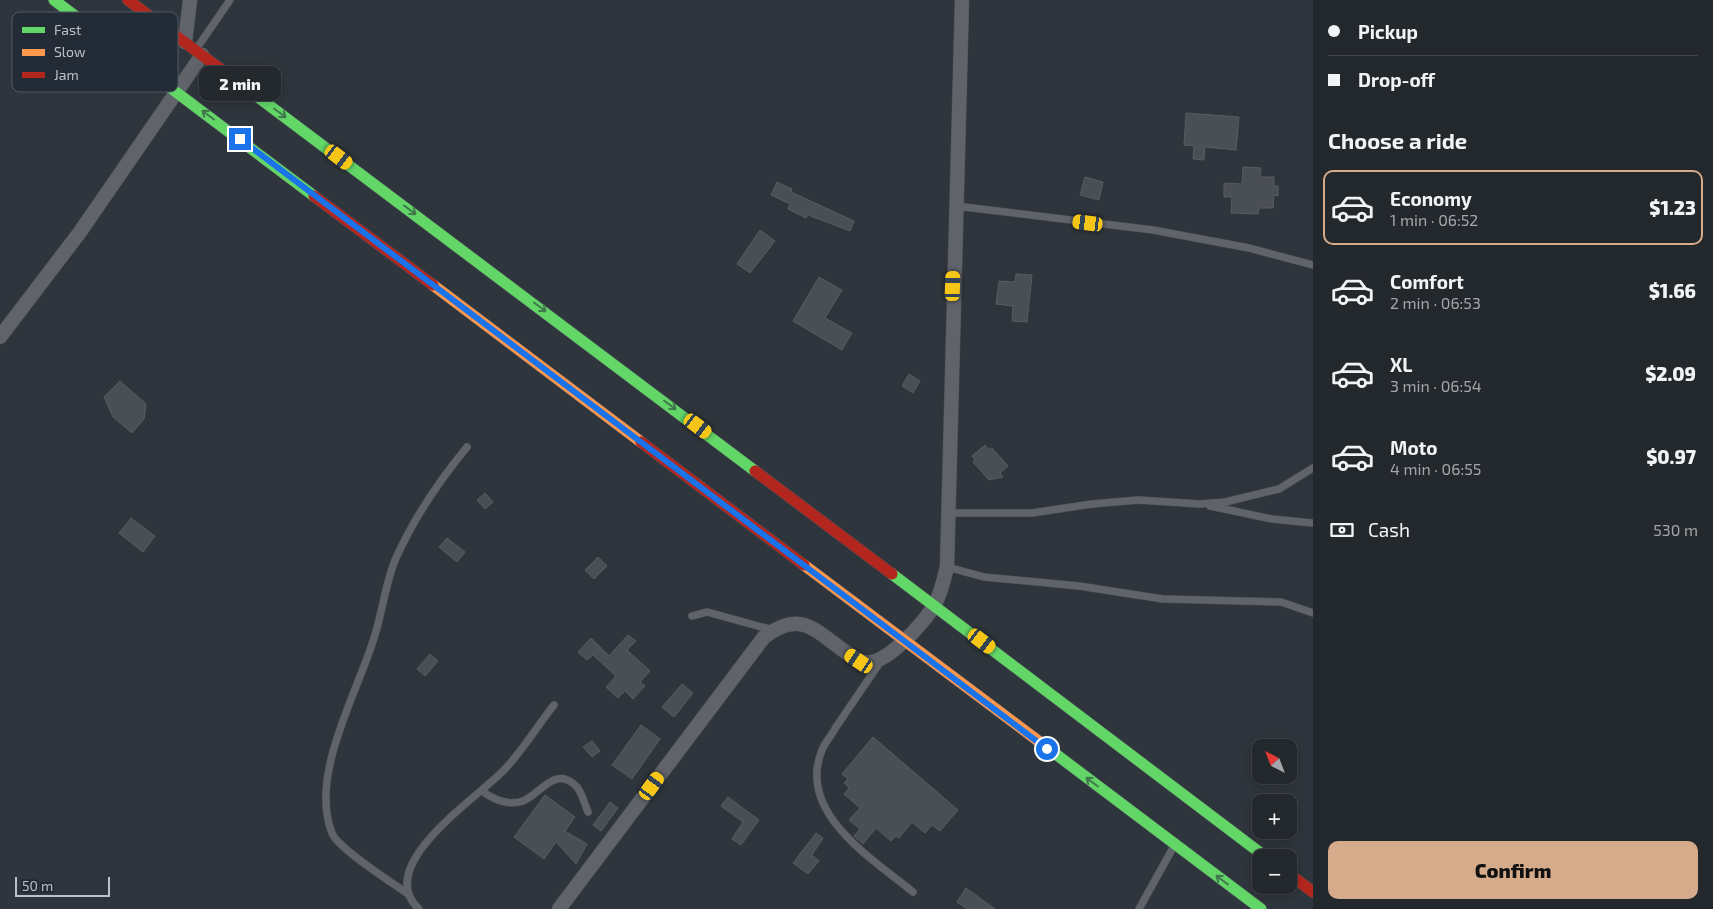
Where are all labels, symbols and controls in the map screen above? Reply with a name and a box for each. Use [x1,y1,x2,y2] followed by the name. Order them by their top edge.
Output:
[12,12,178,92] legend
[1358,20,1418,43] text: Pickup
[54,21,81,38] text: Fast
[54,43,86,60] text: Slow
[54,66,79,83] text: Jam
[199,66,281,102] callout: 2 min
[1358,68,1435,91] text: Drop-off
[219,74,261,93] text: 2 min
[273,108,287,118] one-way arrow
[201,110,215,120] one-way arrow
[1328,127,1467,153] text: Choose a ride
[229,128,251,150] route end
[322,142,355,172] car
[1330,185,1375,230] icon: car
[1390,187,1472,210] text: Economy
[1649,196,1696,219] text: $1.23
[403,204,416,215] one-way arrow
[1390,210,1478,229] text: 1 min · 06:52
[1072,214,1103,232] car
[1330,268,1375,313] icon: car
[1390,270,1464,293] text: Comfort
[944,271,961,301] car
[1649,279,1696,302] text: $1.66
[1390,293,1481,312] text: 2 min · 06:53
[533,302,547,312] one-way arrow
[1330,351,1375,396] icon: car
[1390,353,1412,376] text: XL
[1645,362,1696,385] text: $2.09
[1390,376,1482,395] text: 3 min · 06:54
[663,400,677,410] one-way arrow
[681,411,714,441] car
[1330,434,1375,479] icon: car
[1390,436,1438,459] text: Moto
[1646,445,1696,468] text: $0.97
[1390,459,1481,478] text: 4 min · 06:55
[1328,516,1356,544] icon: cash
[1368,518,1410,541] text: Cash
[1653,520,1698,539] text: 530 m
[965,626,998,656] car
[842,646,875,676] car
[1036,738,1058,760] route start
[1252,739,1298,784] north arrow
[1252,739,1297,894] map controls
[637,769,666,803] car
[1085,777,1099,787] one-way arrow
[1252,794,1297,839] button: +
[1328,841,1698,899] button: Confirm
[1252,849,1297,894] button: −
[15,874,110,897] scale bar
[1216,874,1229,885] one-way arrow
[22,877,53,894] text: 50 m

